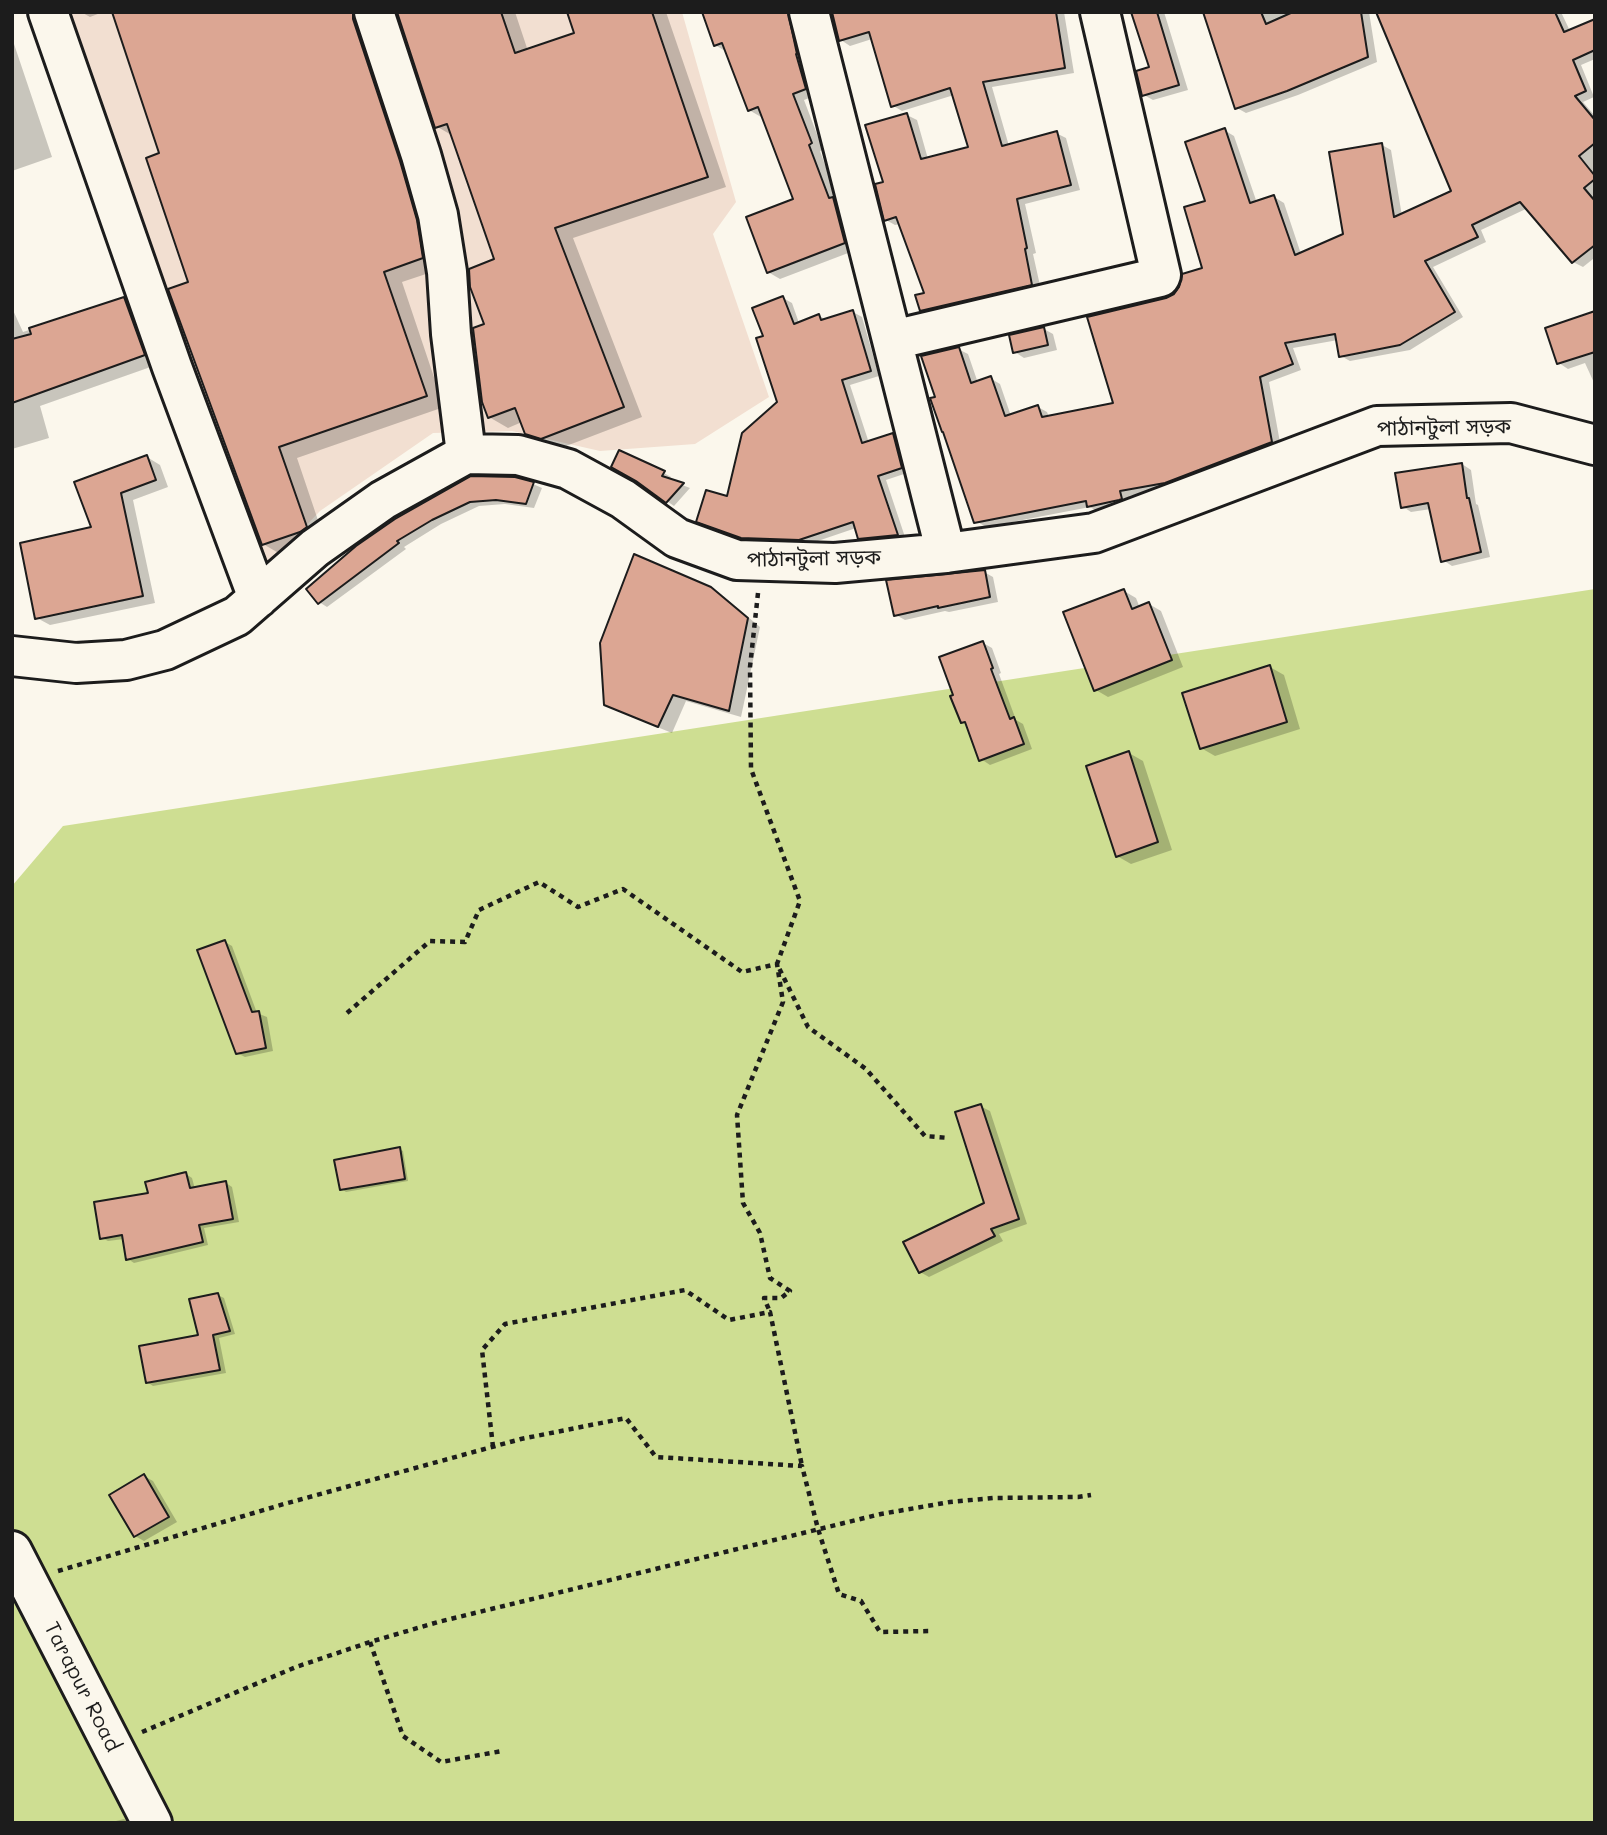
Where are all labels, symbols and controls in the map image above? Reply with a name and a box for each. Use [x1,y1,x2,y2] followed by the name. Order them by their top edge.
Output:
[1377,414,1511,442] street label: পাঠানটুলা সড়ক
[747,545,881,573] street label: পাঠানটুলা সড়ক
[38,1618,126,1756] street label: Tarapur Road

